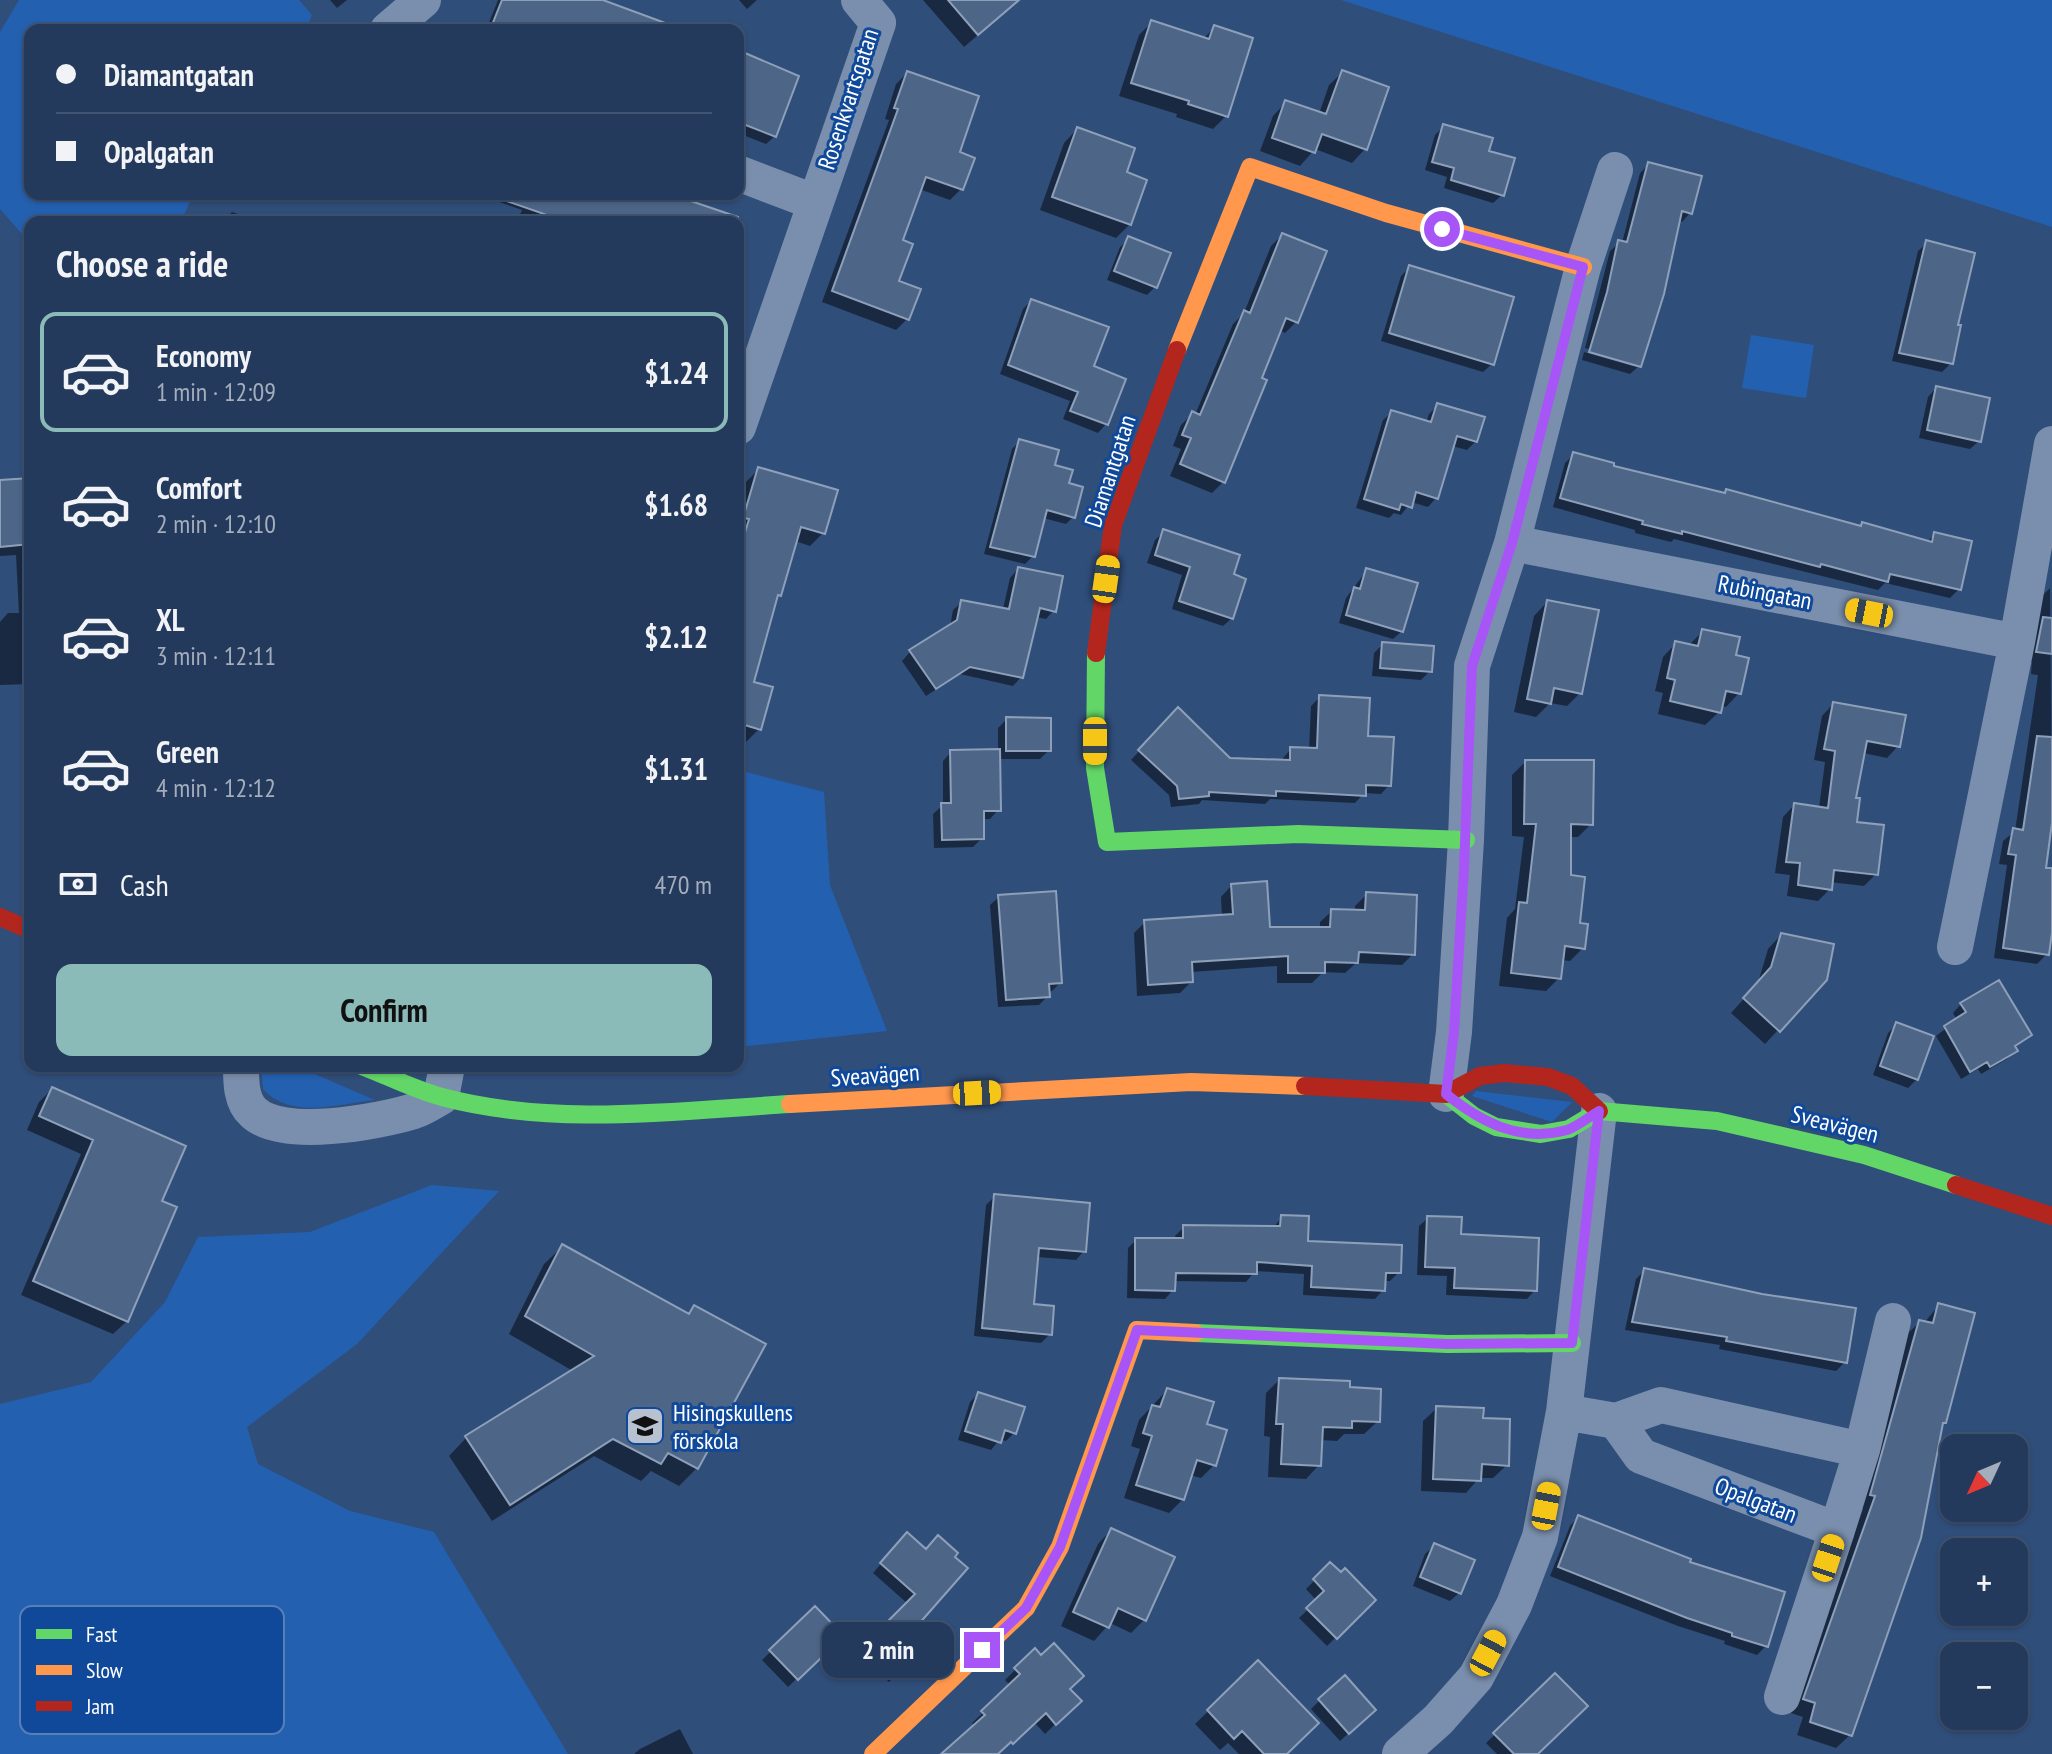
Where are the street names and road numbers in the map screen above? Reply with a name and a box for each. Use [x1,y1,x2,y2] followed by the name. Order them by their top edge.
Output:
[811,25,885,173] street label: Rosenkvartsgatan
[1077,411,1143,531] street label: Diamantgatan
[1716,568,1814,616] street label: Rubingatan
[830,1056,920,1094] street label: Sveavägen
[1788,1098,1882,1150] street label: Sveavägen
[1711,1470,1801,1530] street label: Opalgatan

